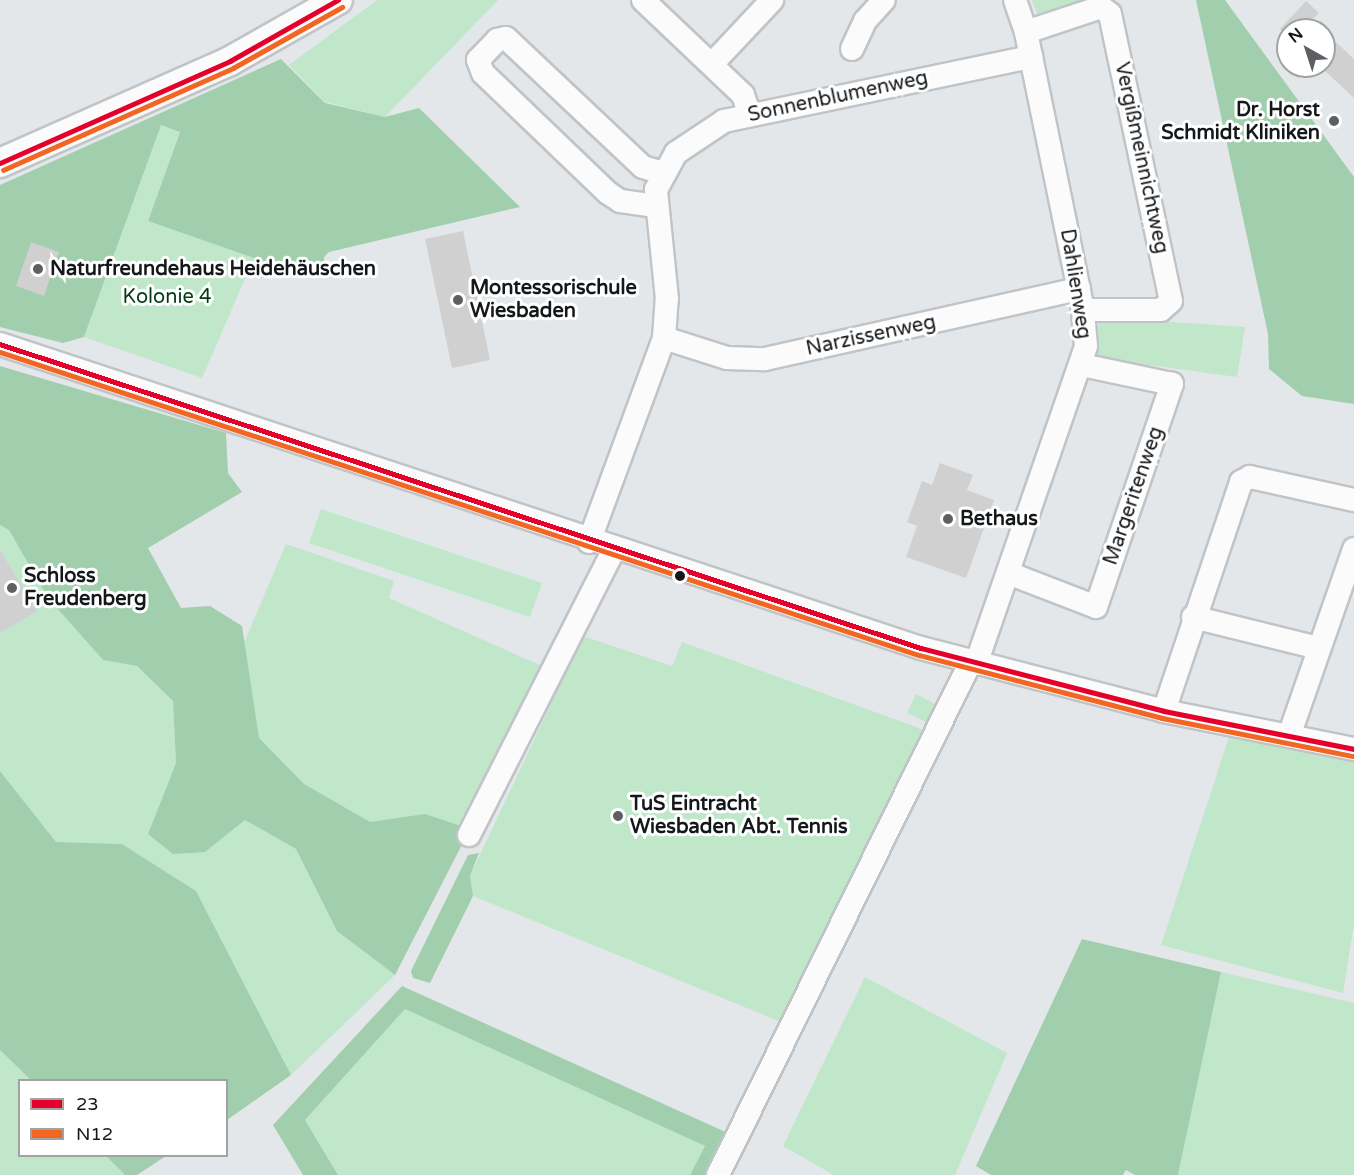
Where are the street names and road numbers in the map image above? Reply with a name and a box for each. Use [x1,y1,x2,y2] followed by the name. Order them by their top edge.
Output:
[1109,60,1173,256] street label: Vergißmeinnichtweg
[746,66,930,128] street label: Sonnenblumenweg
[1054,227,1096,341] street label: Dahlienweg
[804,311,938,361] street label: Narzissenweg
[1099,424,1169,568] street label: Margeritenweg

